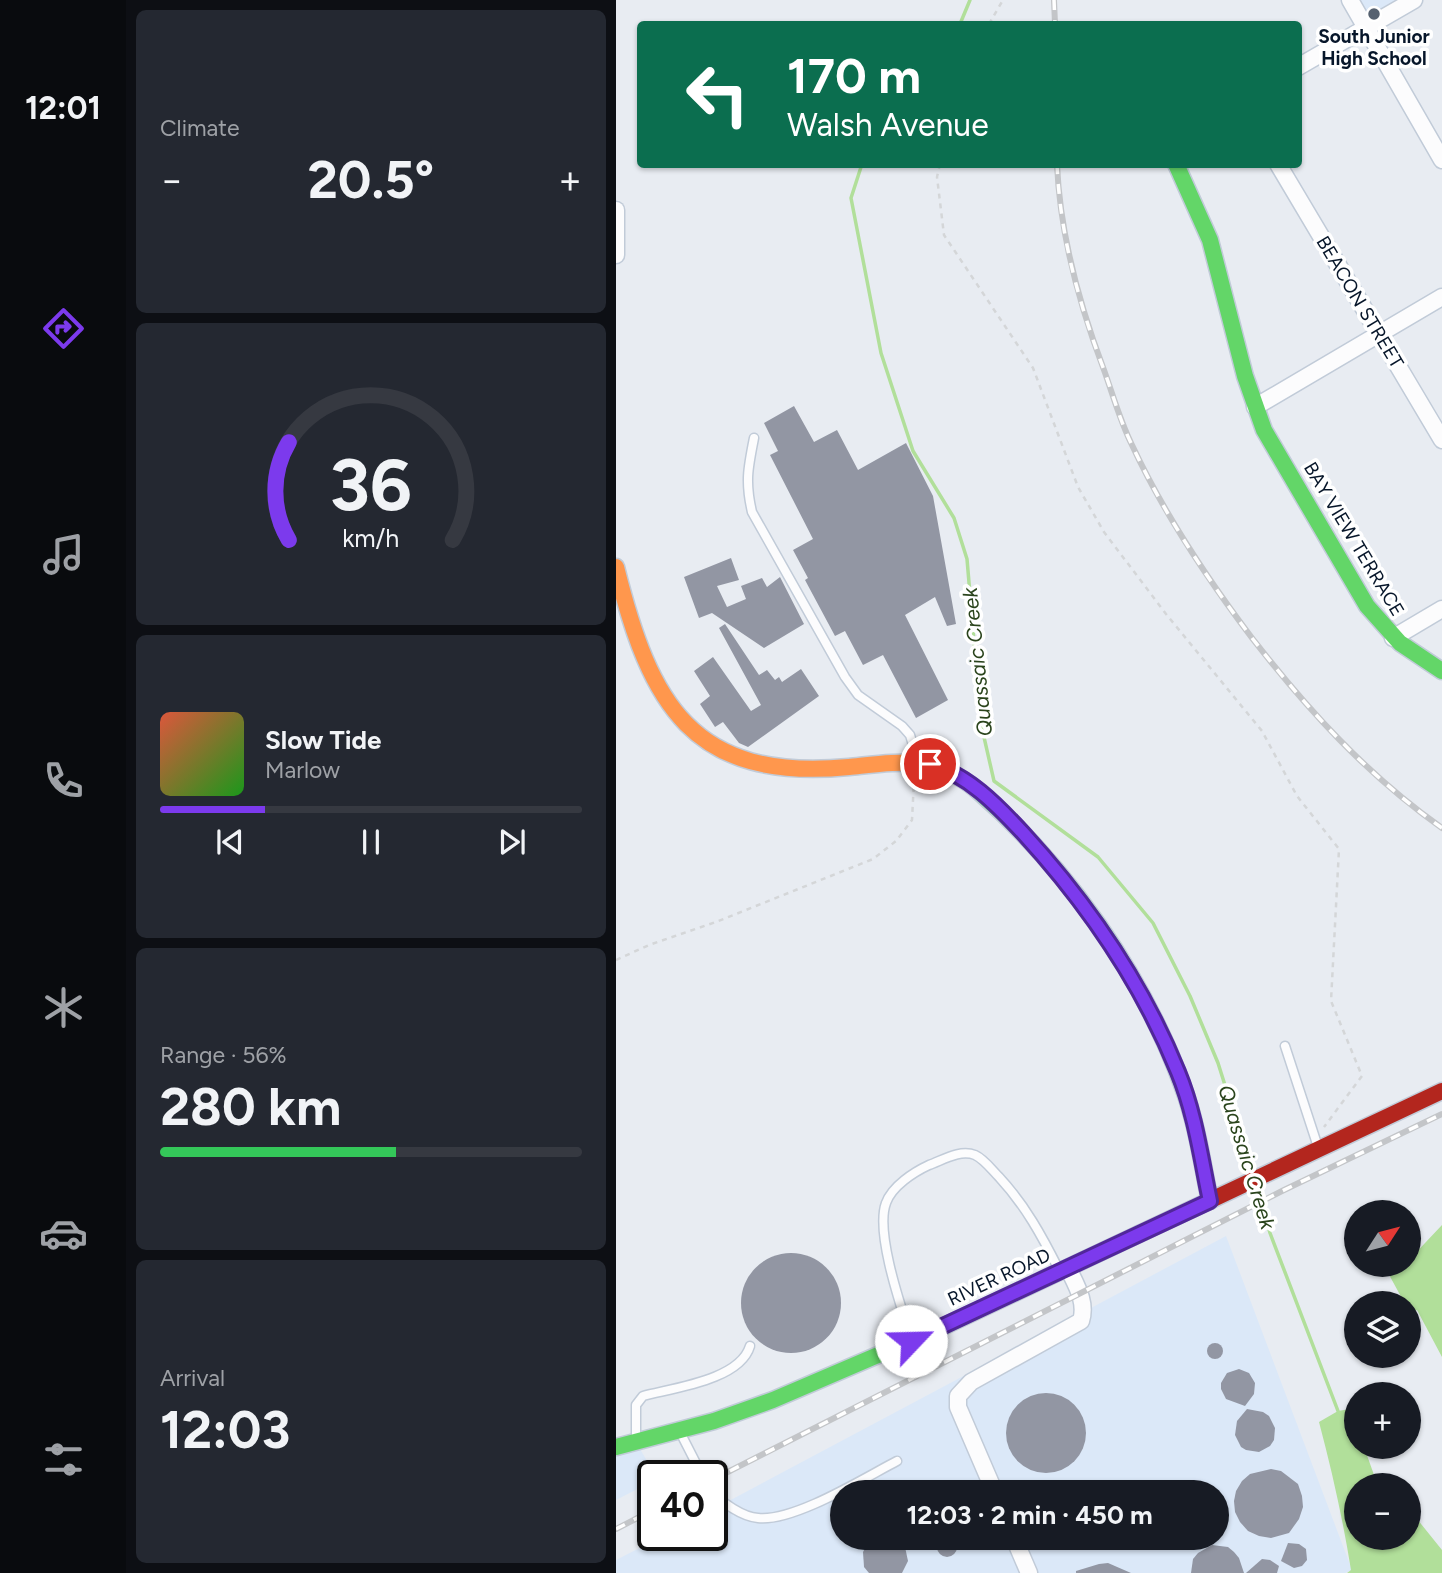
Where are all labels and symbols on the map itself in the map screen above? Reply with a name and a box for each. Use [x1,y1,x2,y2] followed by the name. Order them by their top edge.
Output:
[1366,6,1382,22] marker: South Junior High School
[1318,25,1430,70] place label: South Junior High School
[1311,232,1409,373] street label: BEACON STREET
[1299,458,1409,620] street label: BAY VIEW TERRACE
[957,586,997,738] water label: Quassaic Creek
[900,734,960,794] pin
[1213,1082,1281,1233] water label: Quassaic Creek
[1344,1200,1421,1278] north arrow
[944,1243,1054,1311] street label: RIVER ROAD
[874,1304,948,1378] position arrow
[637,1460,728,1551] speed limit sign: 40

